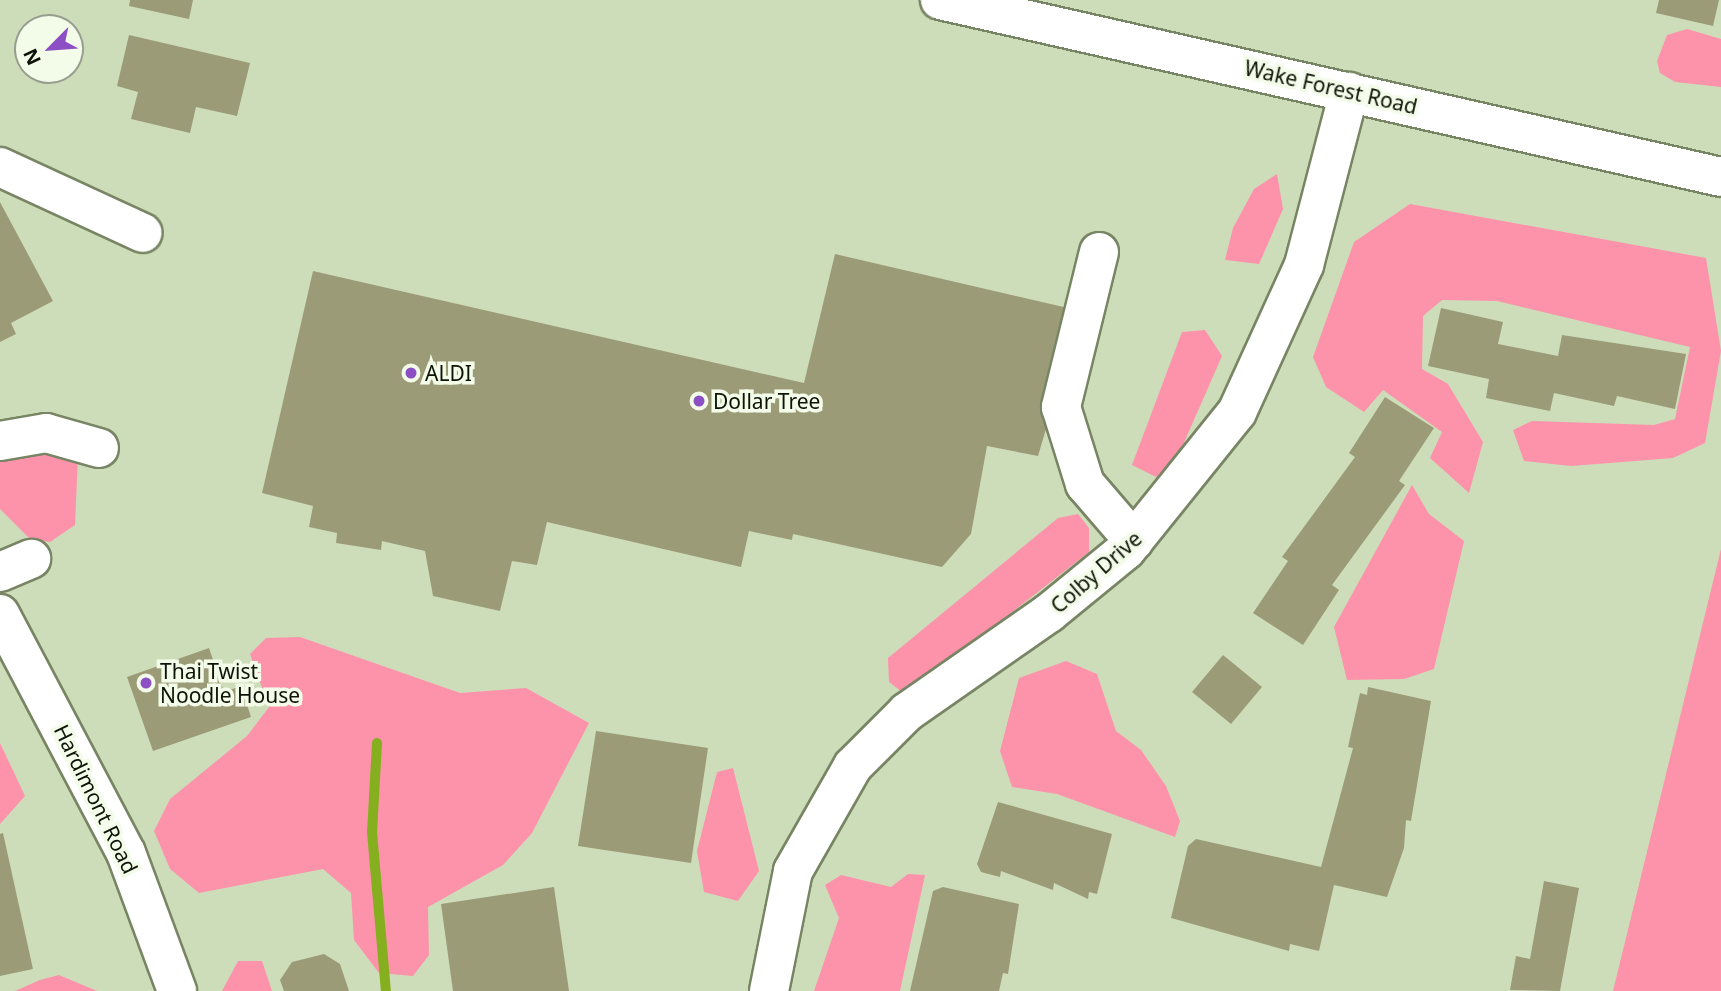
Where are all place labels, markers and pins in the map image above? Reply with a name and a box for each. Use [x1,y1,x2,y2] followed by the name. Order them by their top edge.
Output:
[425,360,472,386] place label: ALDI
[403,365,419,381] marker: ALDI
[713,388,820,414] place label: Dollar Tree
[691,393,707,409] marker: Dollar Tree
[160,658,300,708] place label: Thai Twist Noodle House
[138,675,154,691] marker: Thai Twist Noodle House

